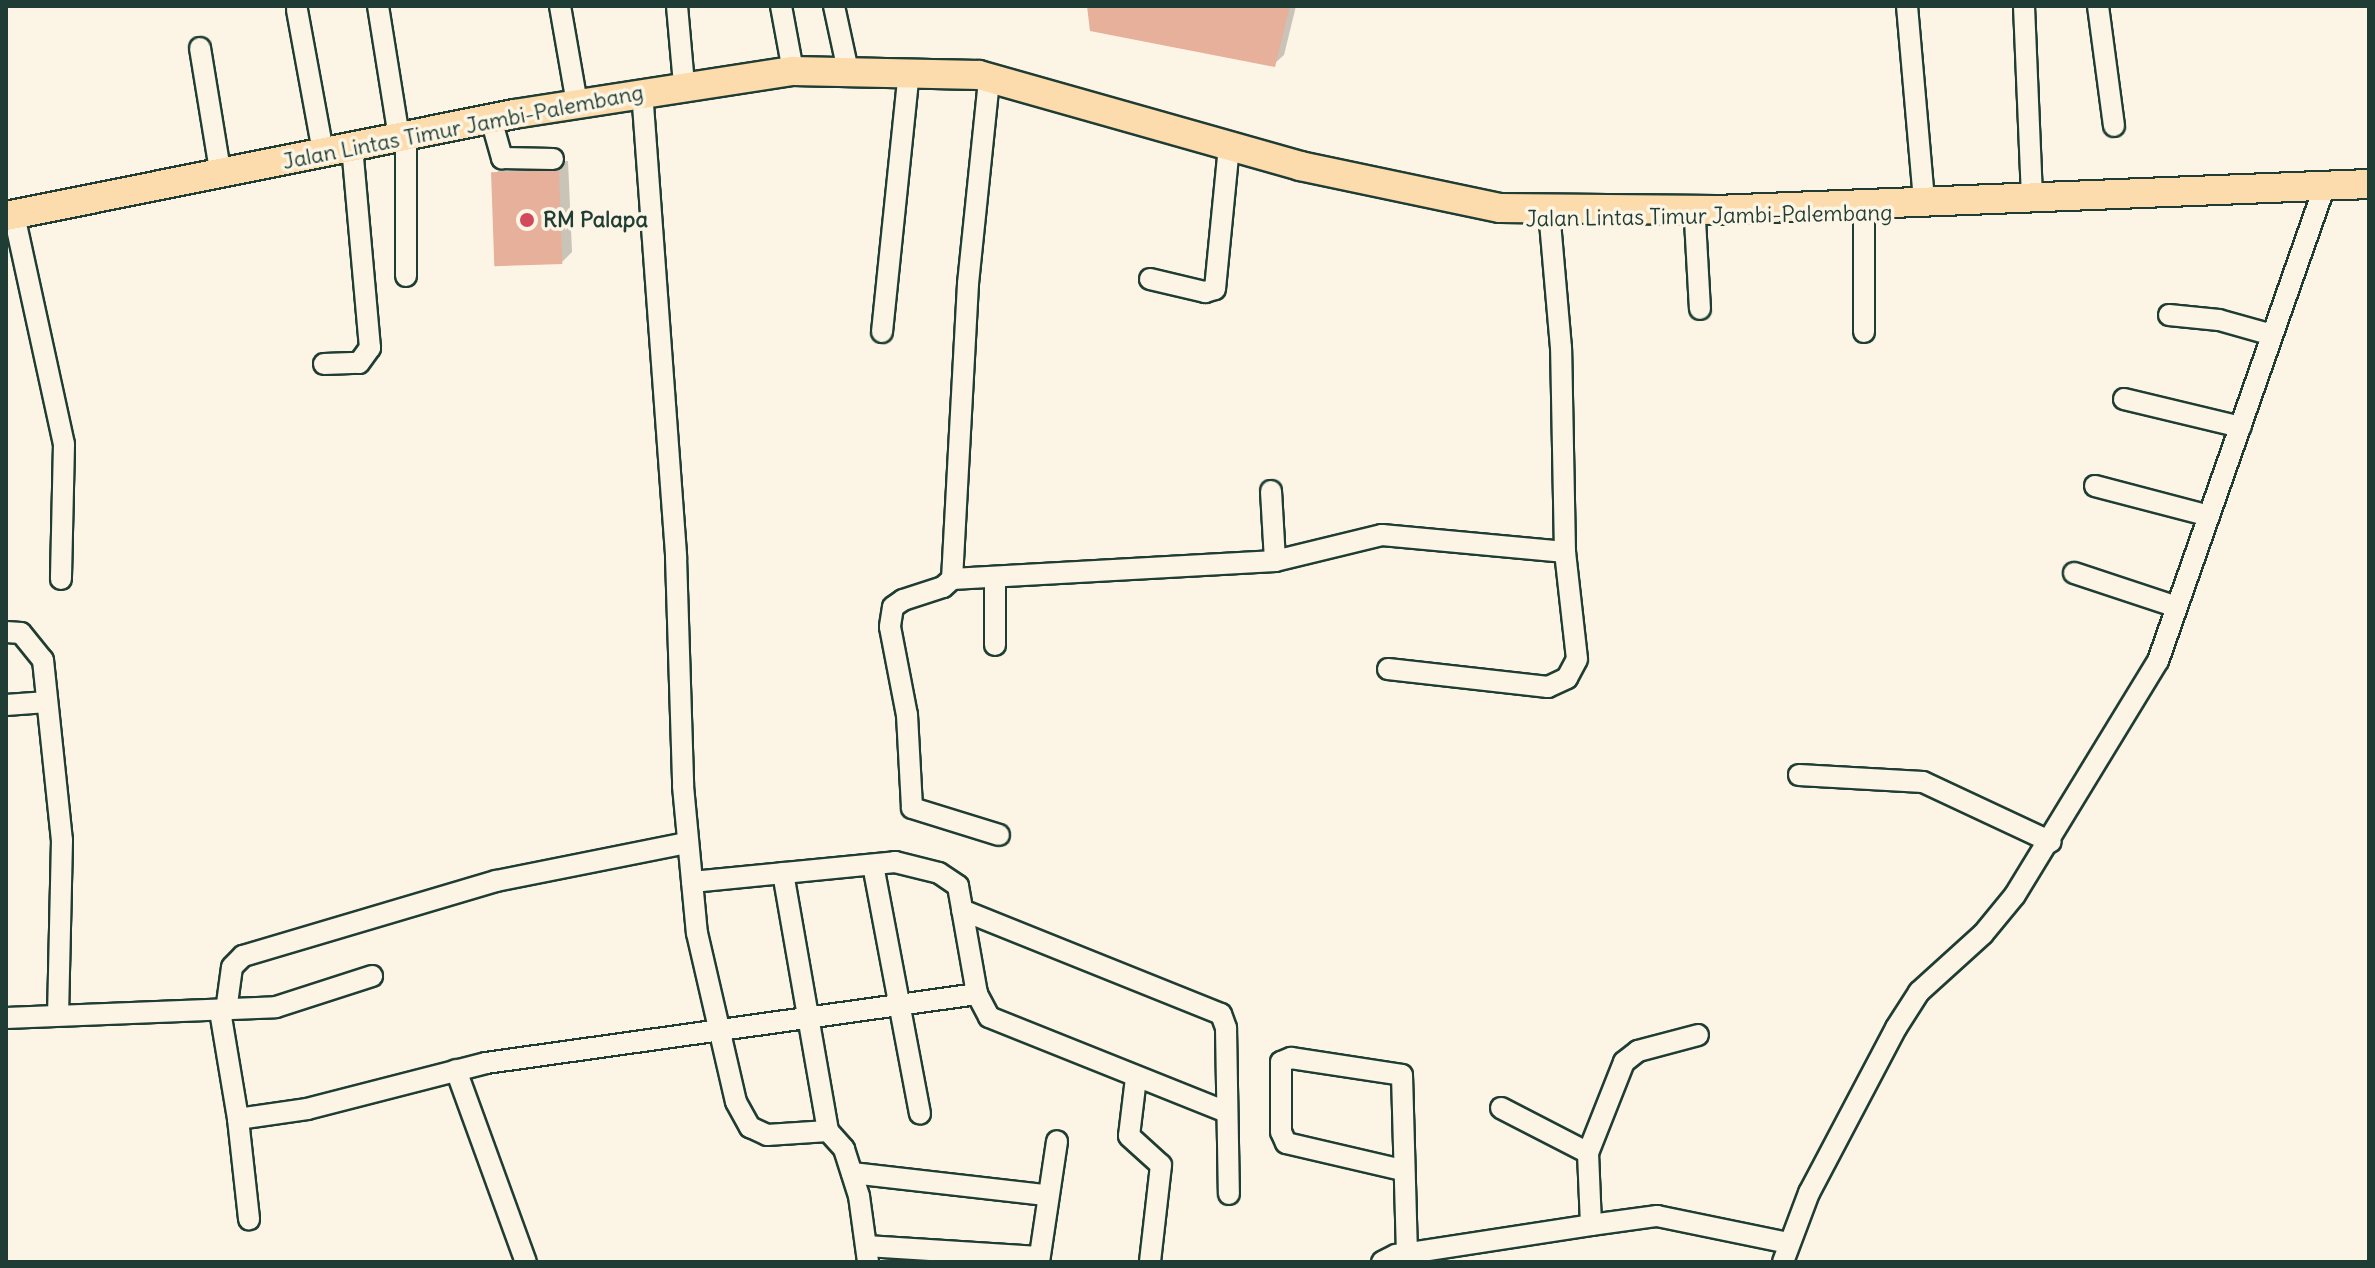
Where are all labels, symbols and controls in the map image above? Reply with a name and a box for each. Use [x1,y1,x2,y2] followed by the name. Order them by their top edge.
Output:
[280,79,646,175] street label: Jalan Lintas Timur Jambi-Palembang
[1525,200,1893,232] street label: Jalan Lintas Timur Jambi-Palembang
[543,207,648,233] place label: RM Palapa
[518,211,536,229] marker: RM Palapa

